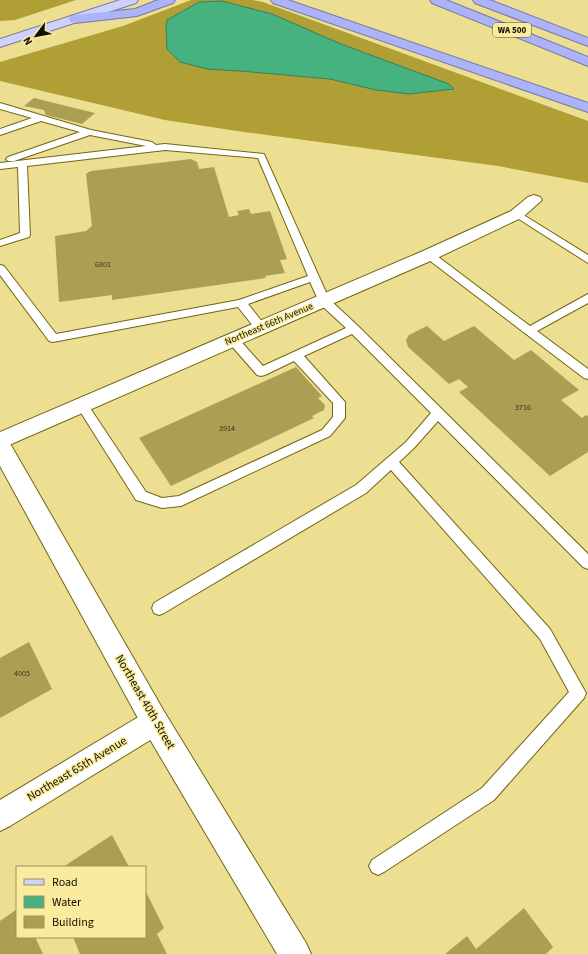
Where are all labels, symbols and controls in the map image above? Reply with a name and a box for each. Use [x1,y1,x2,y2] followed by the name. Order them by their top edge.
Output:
[16,16,56,56] north arrow
[493,23,531,37] road number: WA 500
[20,34,36,48] text: N
[95,259,111,270] house number: 6801
[223,299,315,349] street label: Northeast 66th Avenue
[515,402,531,413] house number: 3716
[219,423,235,434] house number: 3914
[111,651,179,753] street label: Northeast 40th Street
[14,668,30,679] house number: 4005
[24,732,130,806] street label: Northeast 65th Avenue
[16,866,146,938] legend
[52,874,78,891] text: Road
[52,894,82,911] text: Water
[52,914,94,931] text: Building

